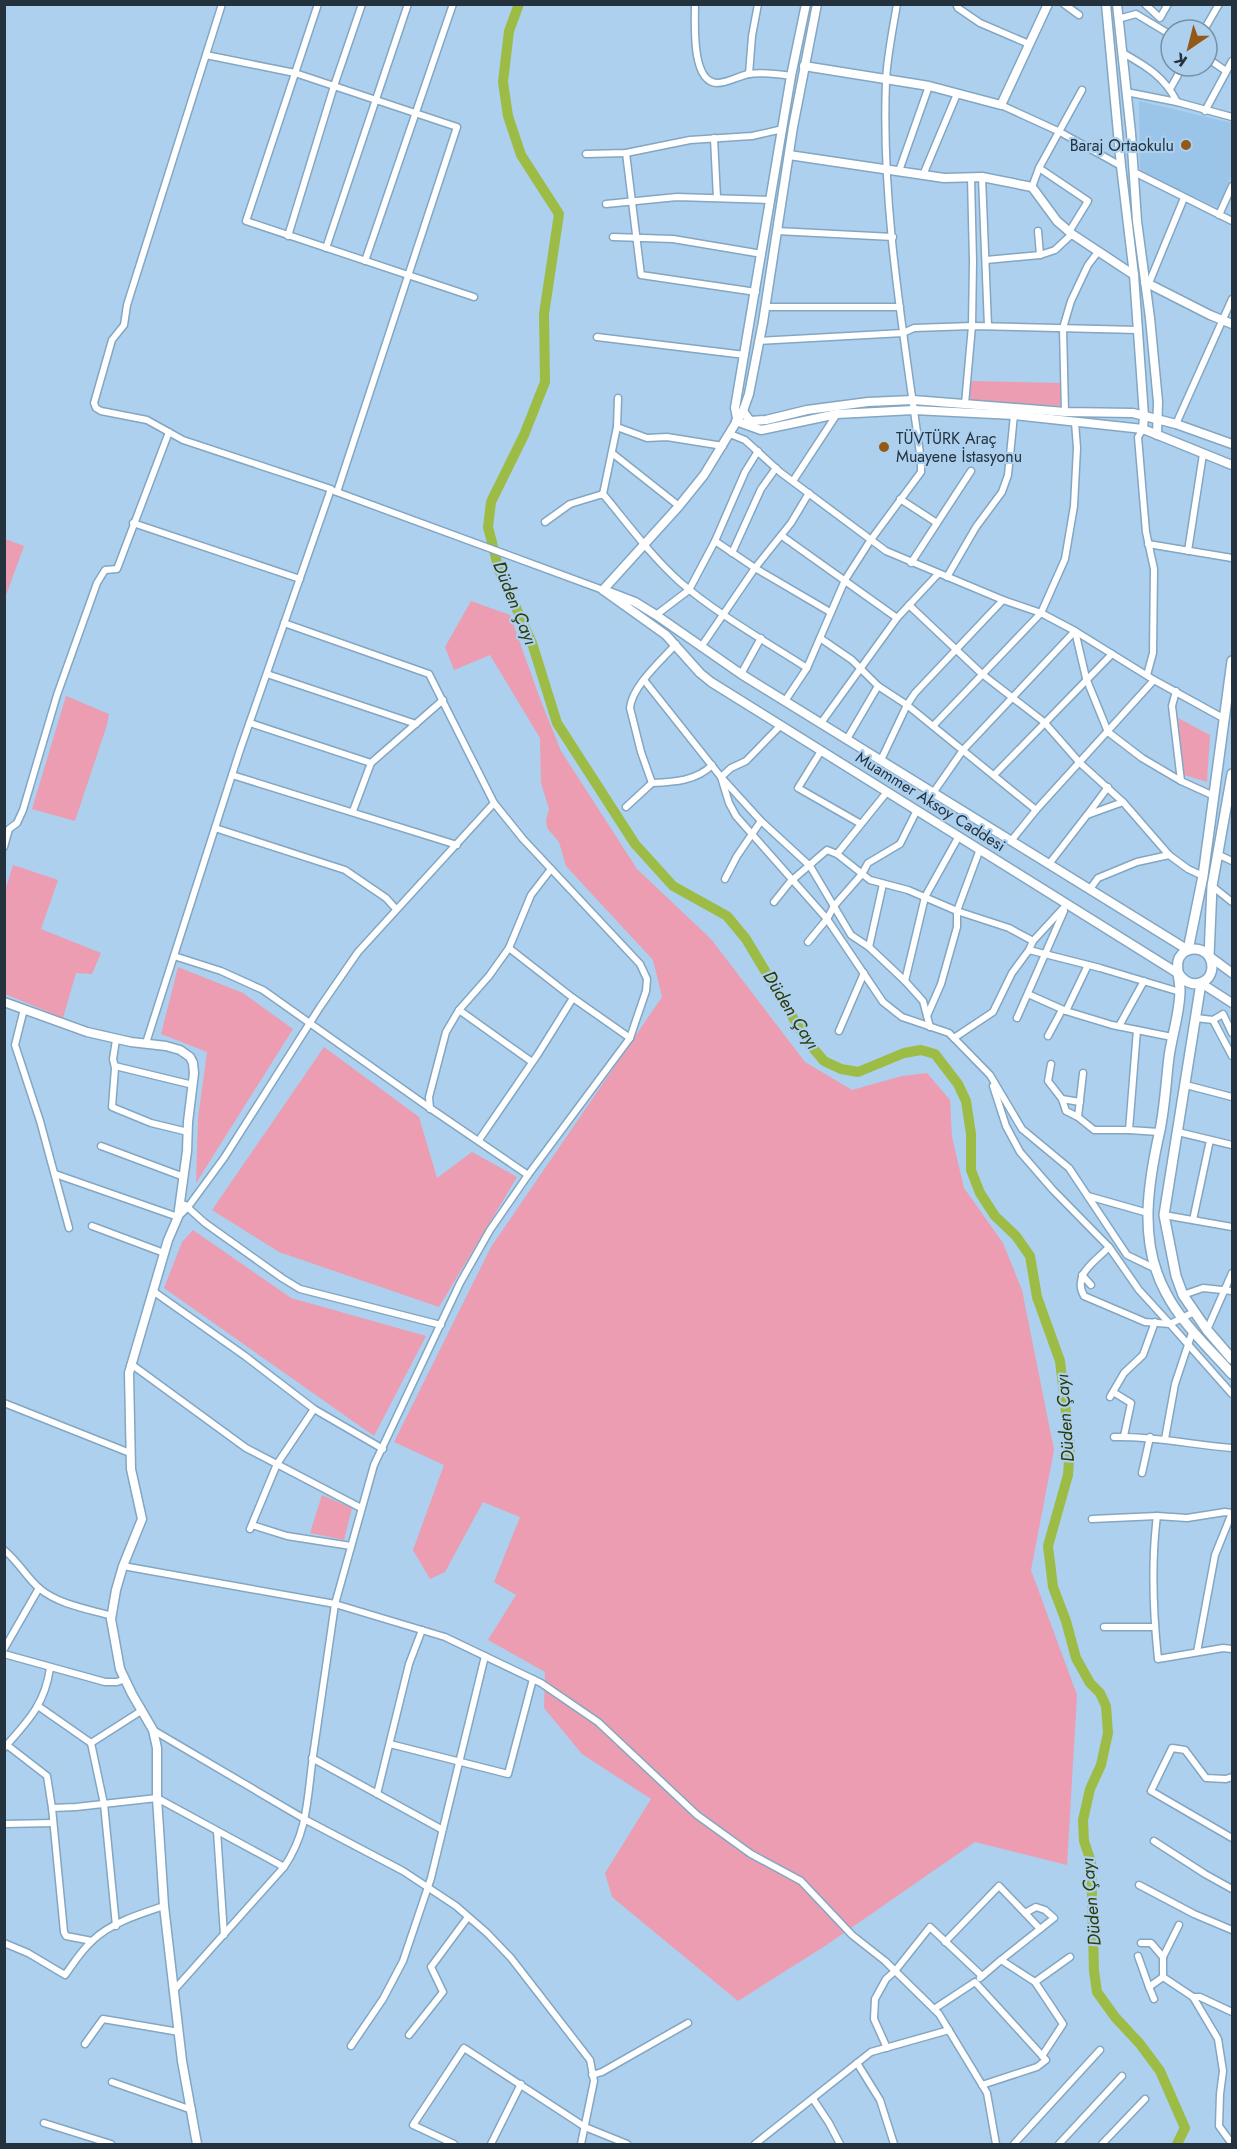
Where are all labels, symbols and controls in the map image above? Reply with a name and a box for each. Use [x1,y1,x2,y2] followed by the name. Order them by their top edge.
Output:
[1159,18,1219,78] north arrow
[1169,47,1192,73] text: K
[1070,134,1174,157] place label: Baraj Ortaokulu
[1179,138,1193,152] marker: Baraj Ortaokulu
[896,427,1022,468] place label: TÜVTÜRK Araç Muayene İstasyonu
[877,440,891,454] marker: TÜVTÜRK Araç Muayene İstasyonu
[486,557,544,649] water label: Düden Çayı
[851,746,1010,857] street label: Muammer Aksoy Caddesi
[756,966,826,1054] water label: Düden Çayı
[1049,1373,1081,1463] water label: Düden Çayı
[1074,1857,1108,1947] water label: Düden Çayı

